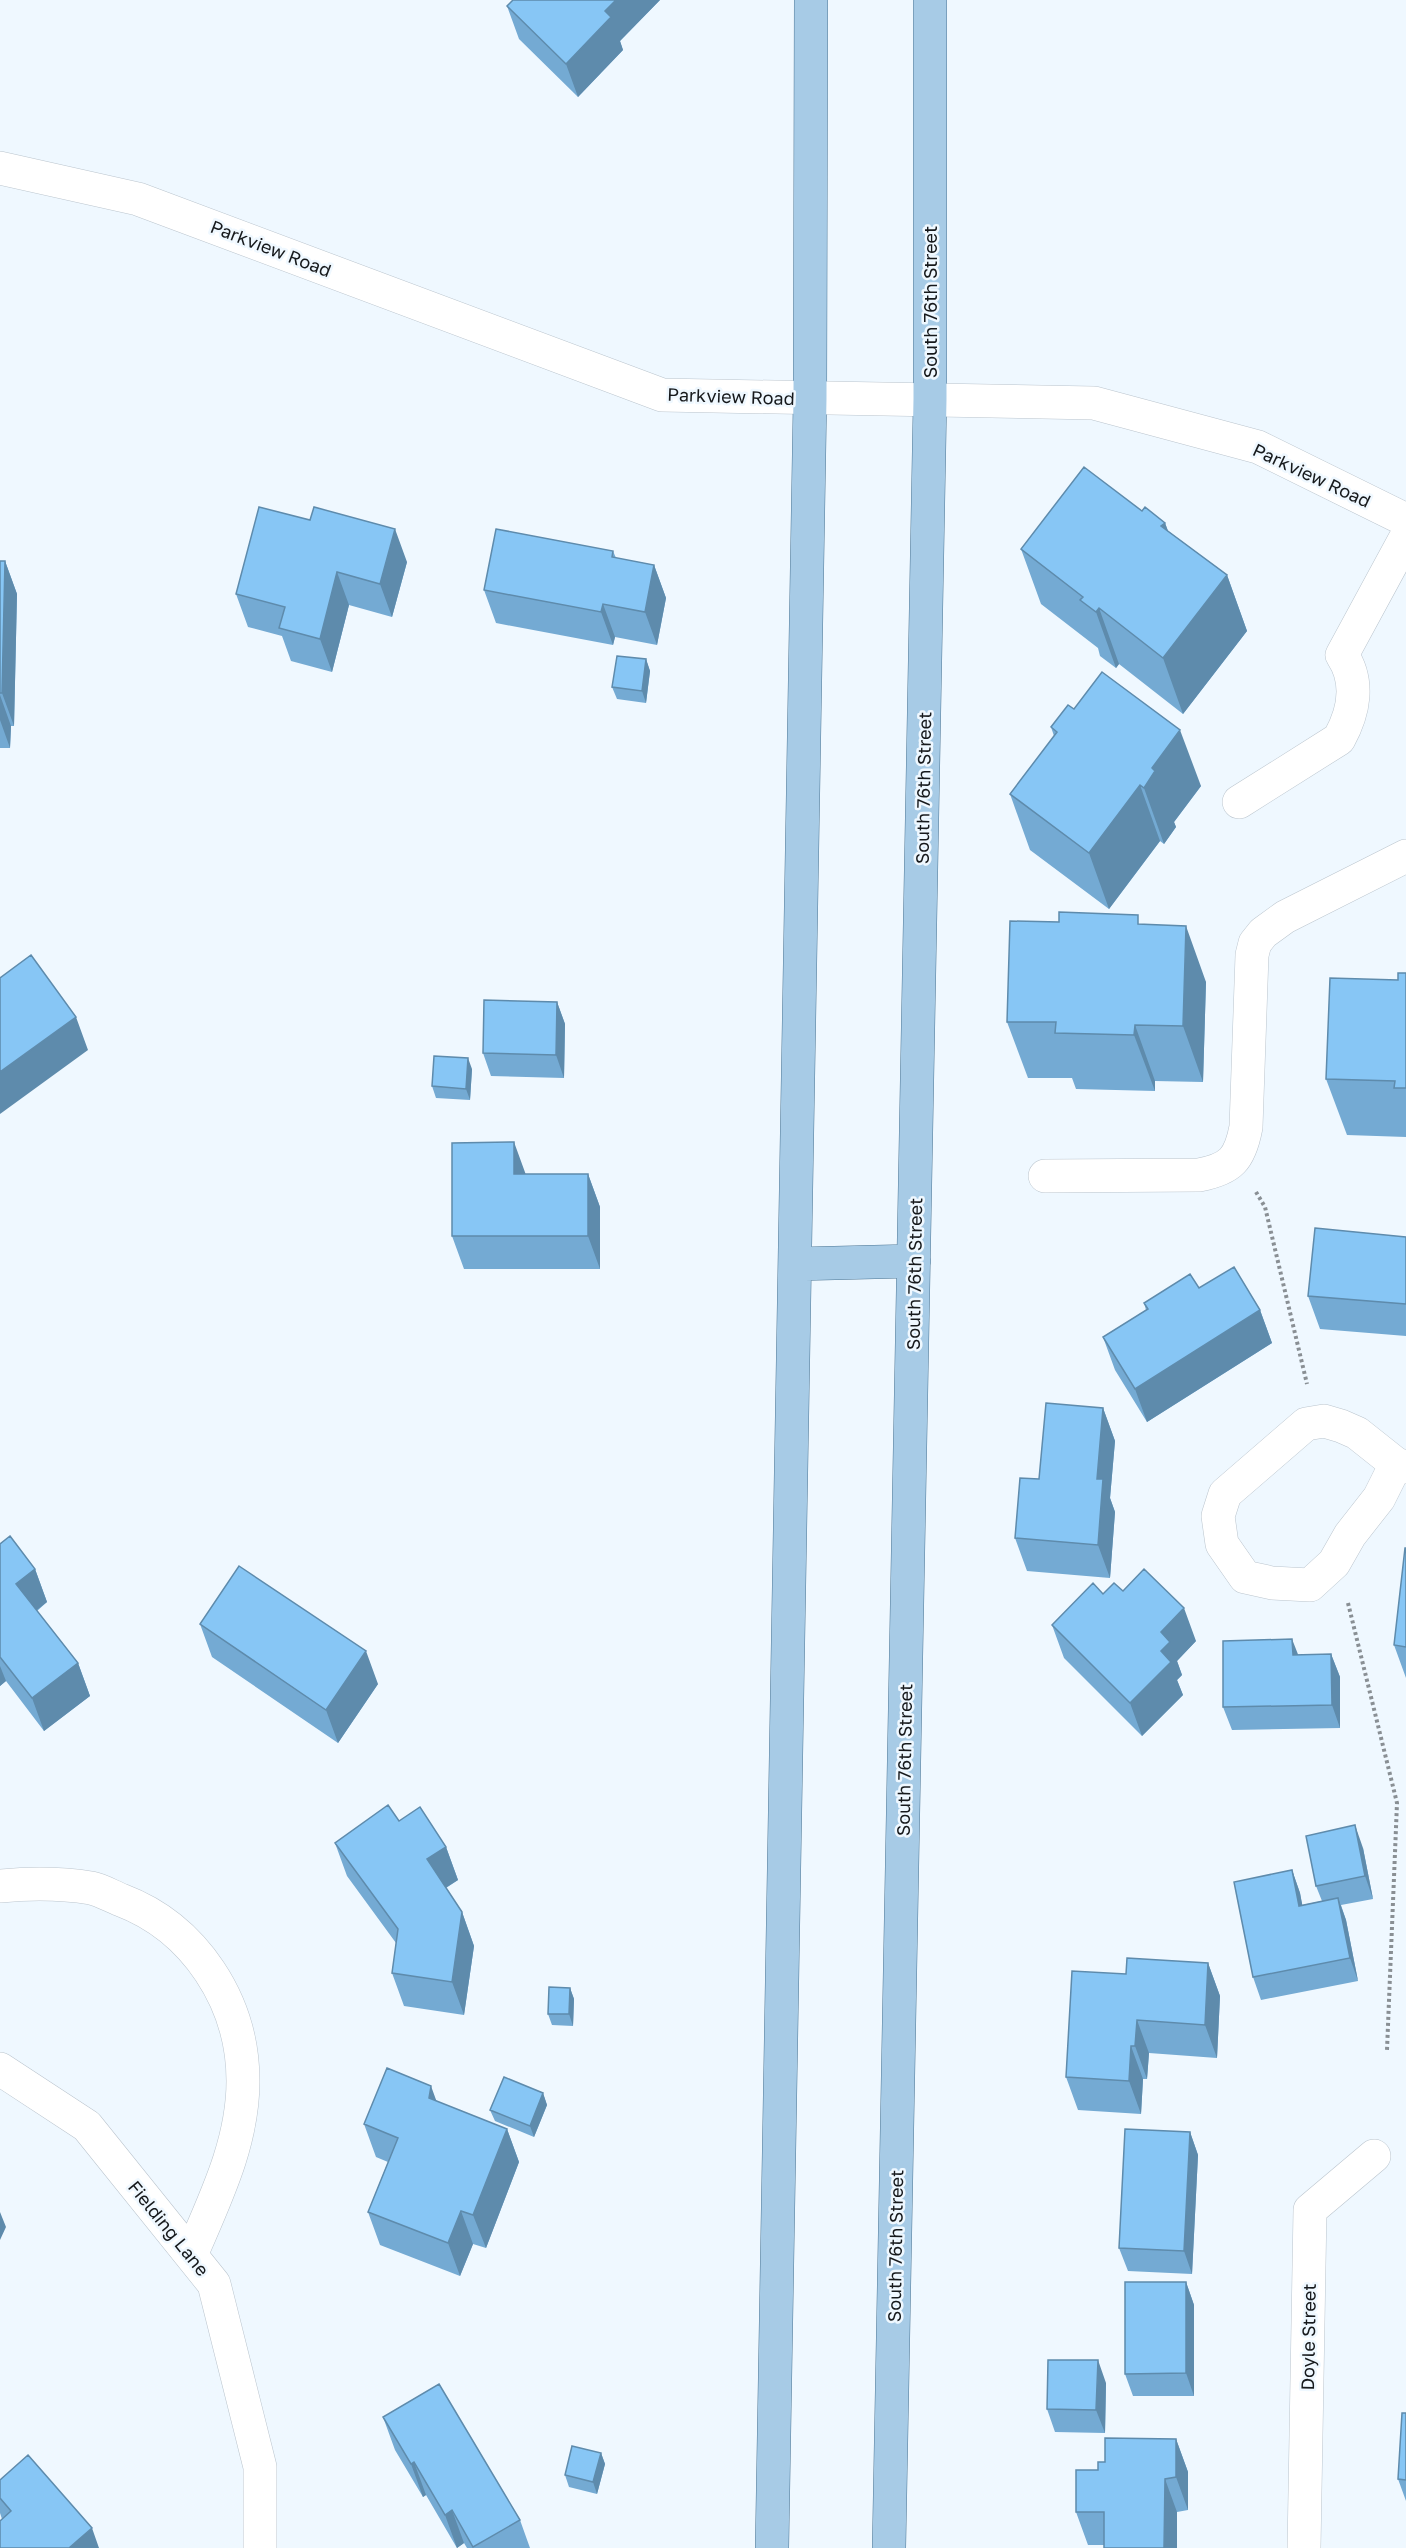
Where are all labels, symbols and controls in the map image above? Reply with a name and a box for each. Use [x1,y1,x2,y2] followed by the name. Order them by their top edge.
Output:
[208,215,334,281] street label: Parkview Road
[919,226,941,378] street label: South 76th Street
[667,383,795,409] street label: Parkview Road
[1250,438,1374,512] street label: Parkview Road
[911,712,935,864] street label: South 76th Street
[902,1198,926,1350] street label: South 76th Street
[892,1684,916,1836] street label: South 76th Street
[883,2170,907,2322] street label: South 76th Street
[124,2176,214,2280] street label: Fielding Lane
[1296,2283,1320,2391] street label: Doyle Street

